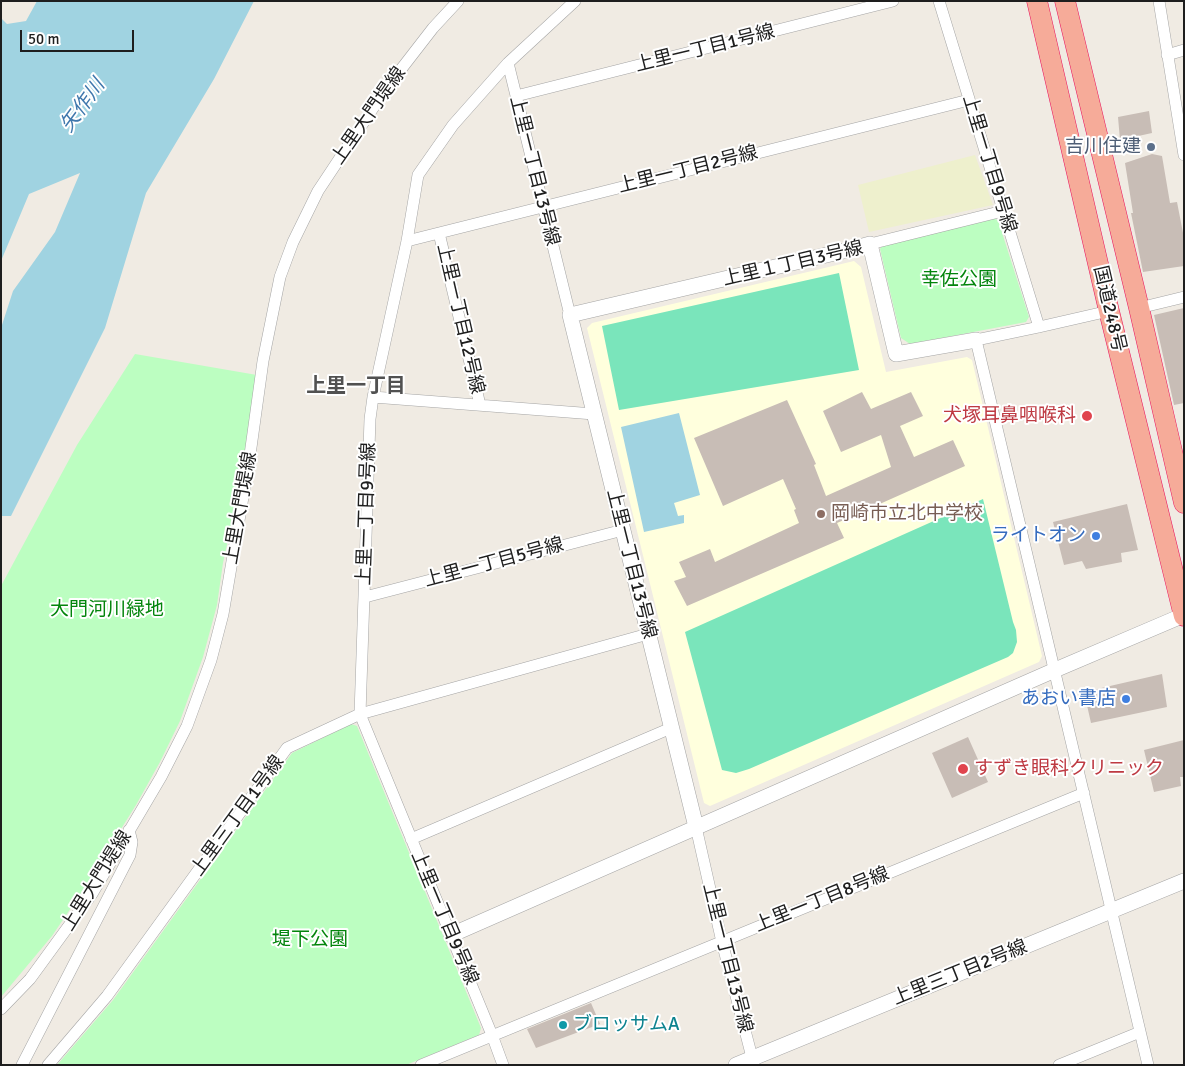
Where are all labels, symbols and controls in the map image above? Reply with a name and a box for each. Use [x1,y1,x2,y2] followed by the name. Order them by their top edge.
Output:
[22,20,136,52] scale bar
[633,21,777,77] street label: 上里一丁目1号線
[28,30,59,48] text: 50 m
[327,63,411,169] street label: 上里大門堤線
[56,75,110,137] water label: 矢作川
[957,92,1021,236] street label: 上里一丁目9号線
[504,94,564,248] street label: 上里一丁目13号線
[1065,136,1141,158] place label: 吉川住建
[1145,141,1157,153] marker: 吉川住建
[616,142,760,198] street label: 上里一丁目2号線
[721,237,865,291] street label: 上里１丁目3号線
[432,242,488,396] street label: 上里一丁目12号線
[1088,264,1130,354] street label: 国道248号
[921,269,997,291] park label: 幸佐公園
[306,375,406,399] district label: 上里一丁目
[943,405,1076,427] place label: 犬塚耳鼻咽喉科
[1080,409,1094,423] marker: 犬塚耳鼻咽喉科
[353,442,381,586] street label: 上里一丁目9号線
[220,450,262,566] street label: 上里大門堤線
[601,487,661,641] street label: 上里一丁目13号線
[831,503,983,525] place label: 岡崎市立北中学校
[815,508,827,520] marker: 岡崎市立北中学校
[991,525,1086,547] place label: ライトオン
[1090,530,1102,542] marker: ライトオン
[422,533,566,593] street label: 上里一丁目5号線
[50,599,164,621] park label: 大門河川緑地
[1021,688,1116,710] place label: あおい書店
[1120,693,1132,705] marker: あおい書店
[187,751,289,881] street label: 上里三丁目1号線
[974,758,1164,780] place label: すずき眼科クリニック
[956,762,970,776] marker: すずき眼科クリニック
[57,827,137,935] street label: 上里大門堤線
[406,848,482,988] street label: 上里一丁目9号線
[751,863,893,937] street label: 上里一丁目8号線
[697,881,757,1035] street label: 上里一丁目13号線
[272,929,348,951] park label: 堤下公園
[889,936,1031,1010] street label: 上里三丁目2号線
[573,1014,680,1036] place label: ブロッサムA
[557,1019,569,1031] marker: ブロッサムA

